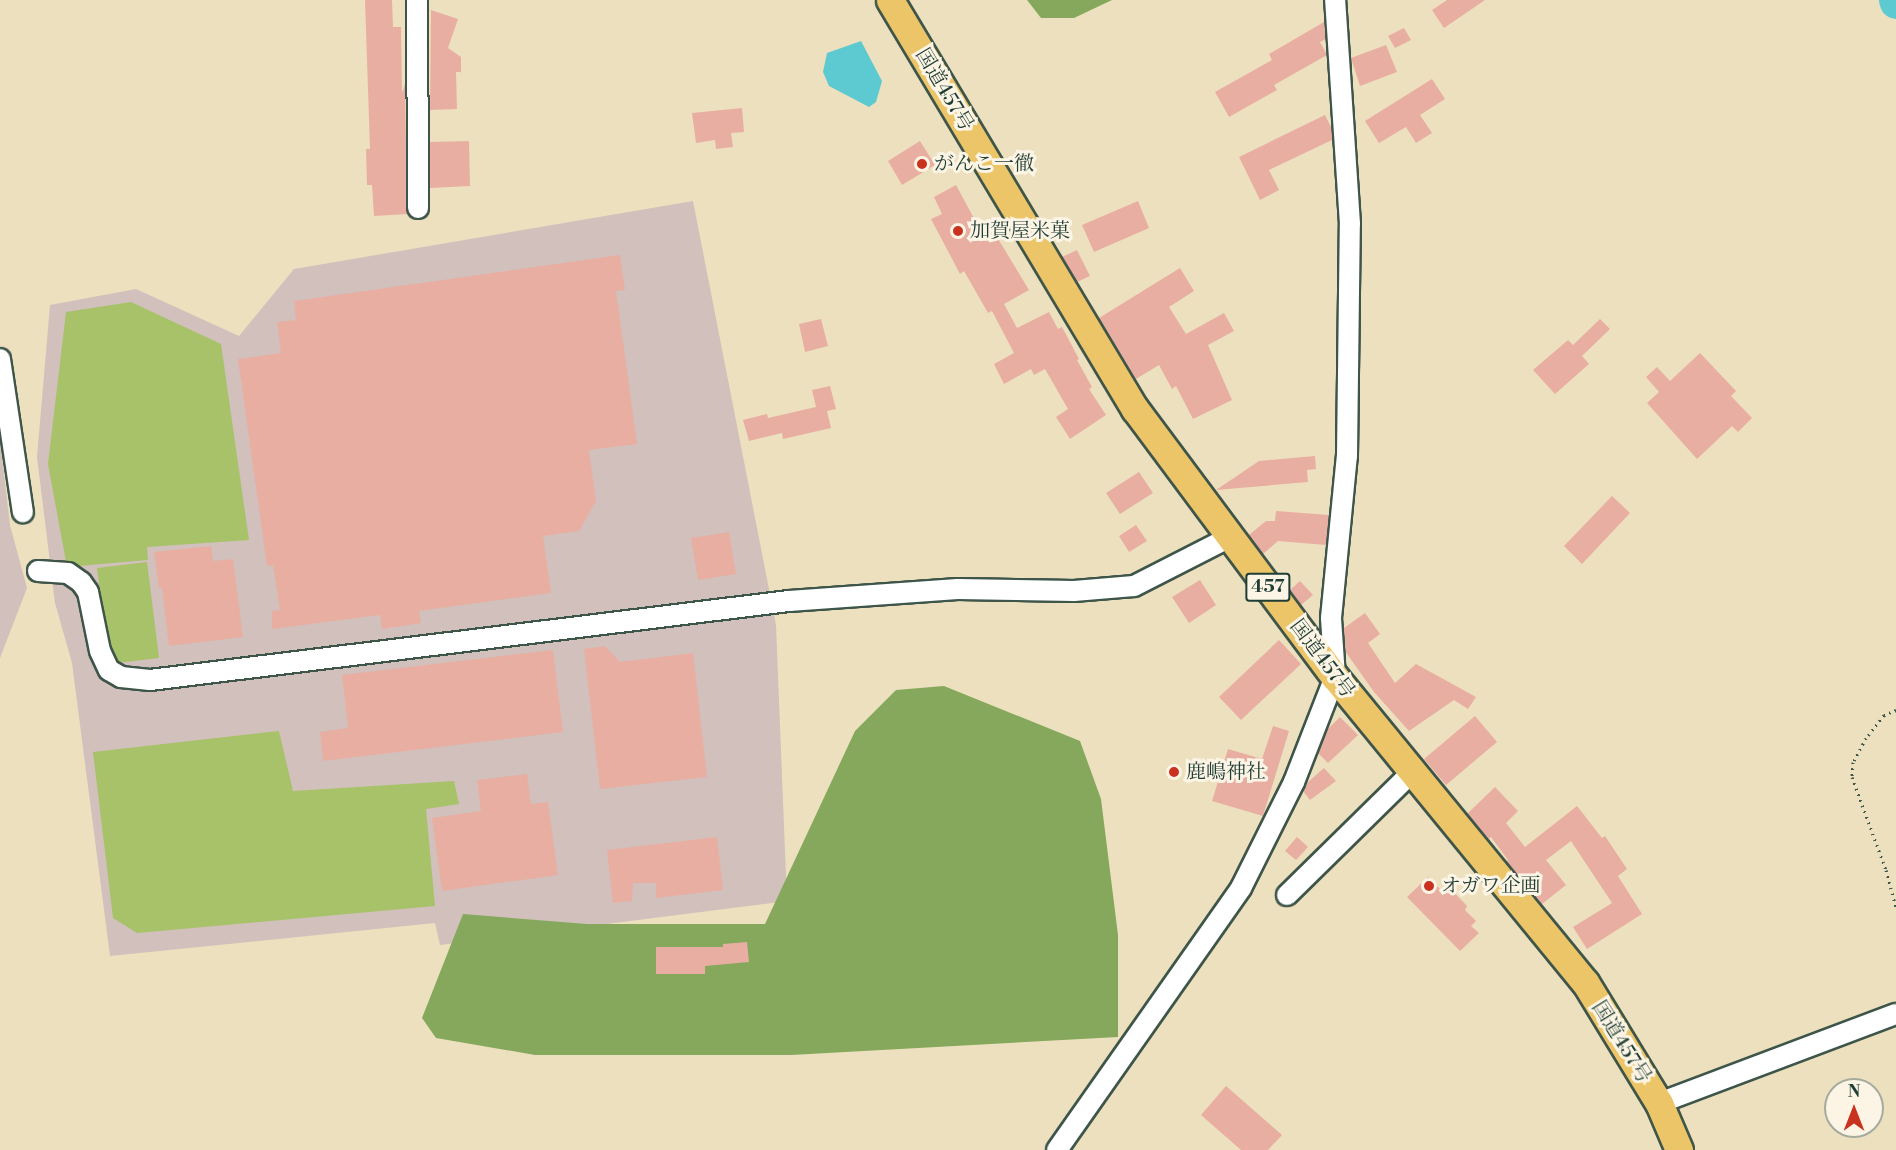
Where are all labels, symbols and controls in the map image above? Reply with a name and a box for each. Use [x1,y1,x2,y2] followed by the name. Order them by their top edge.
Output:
[910,44,978,136] street label: 国道457号
[934,152,1034,176] place label: がんこ一徹
[915,157,929,171] marker: がんこ一徹
[970,219,1070,243] place label: 加賀屋米菓
[951,224,965,238] marker: 加賀屋米菓
[1244,572,1292,602] road number: 457
[1285,615,1359,703] street label: 国道457号
[1186,760,1266,784] place label: 鹿嶋神社
[1167,765,1181,779] marker: 鹿嶋神社
[1441,874,1541,898] place label: オガワ企画
[1422,879,1436,893] marker: オガワ企画
[1586,997,1656,1087] street label: 国道457号
[1824,1078,1884,1138] north arrow
[1848,1082,1860,1102] text: N

